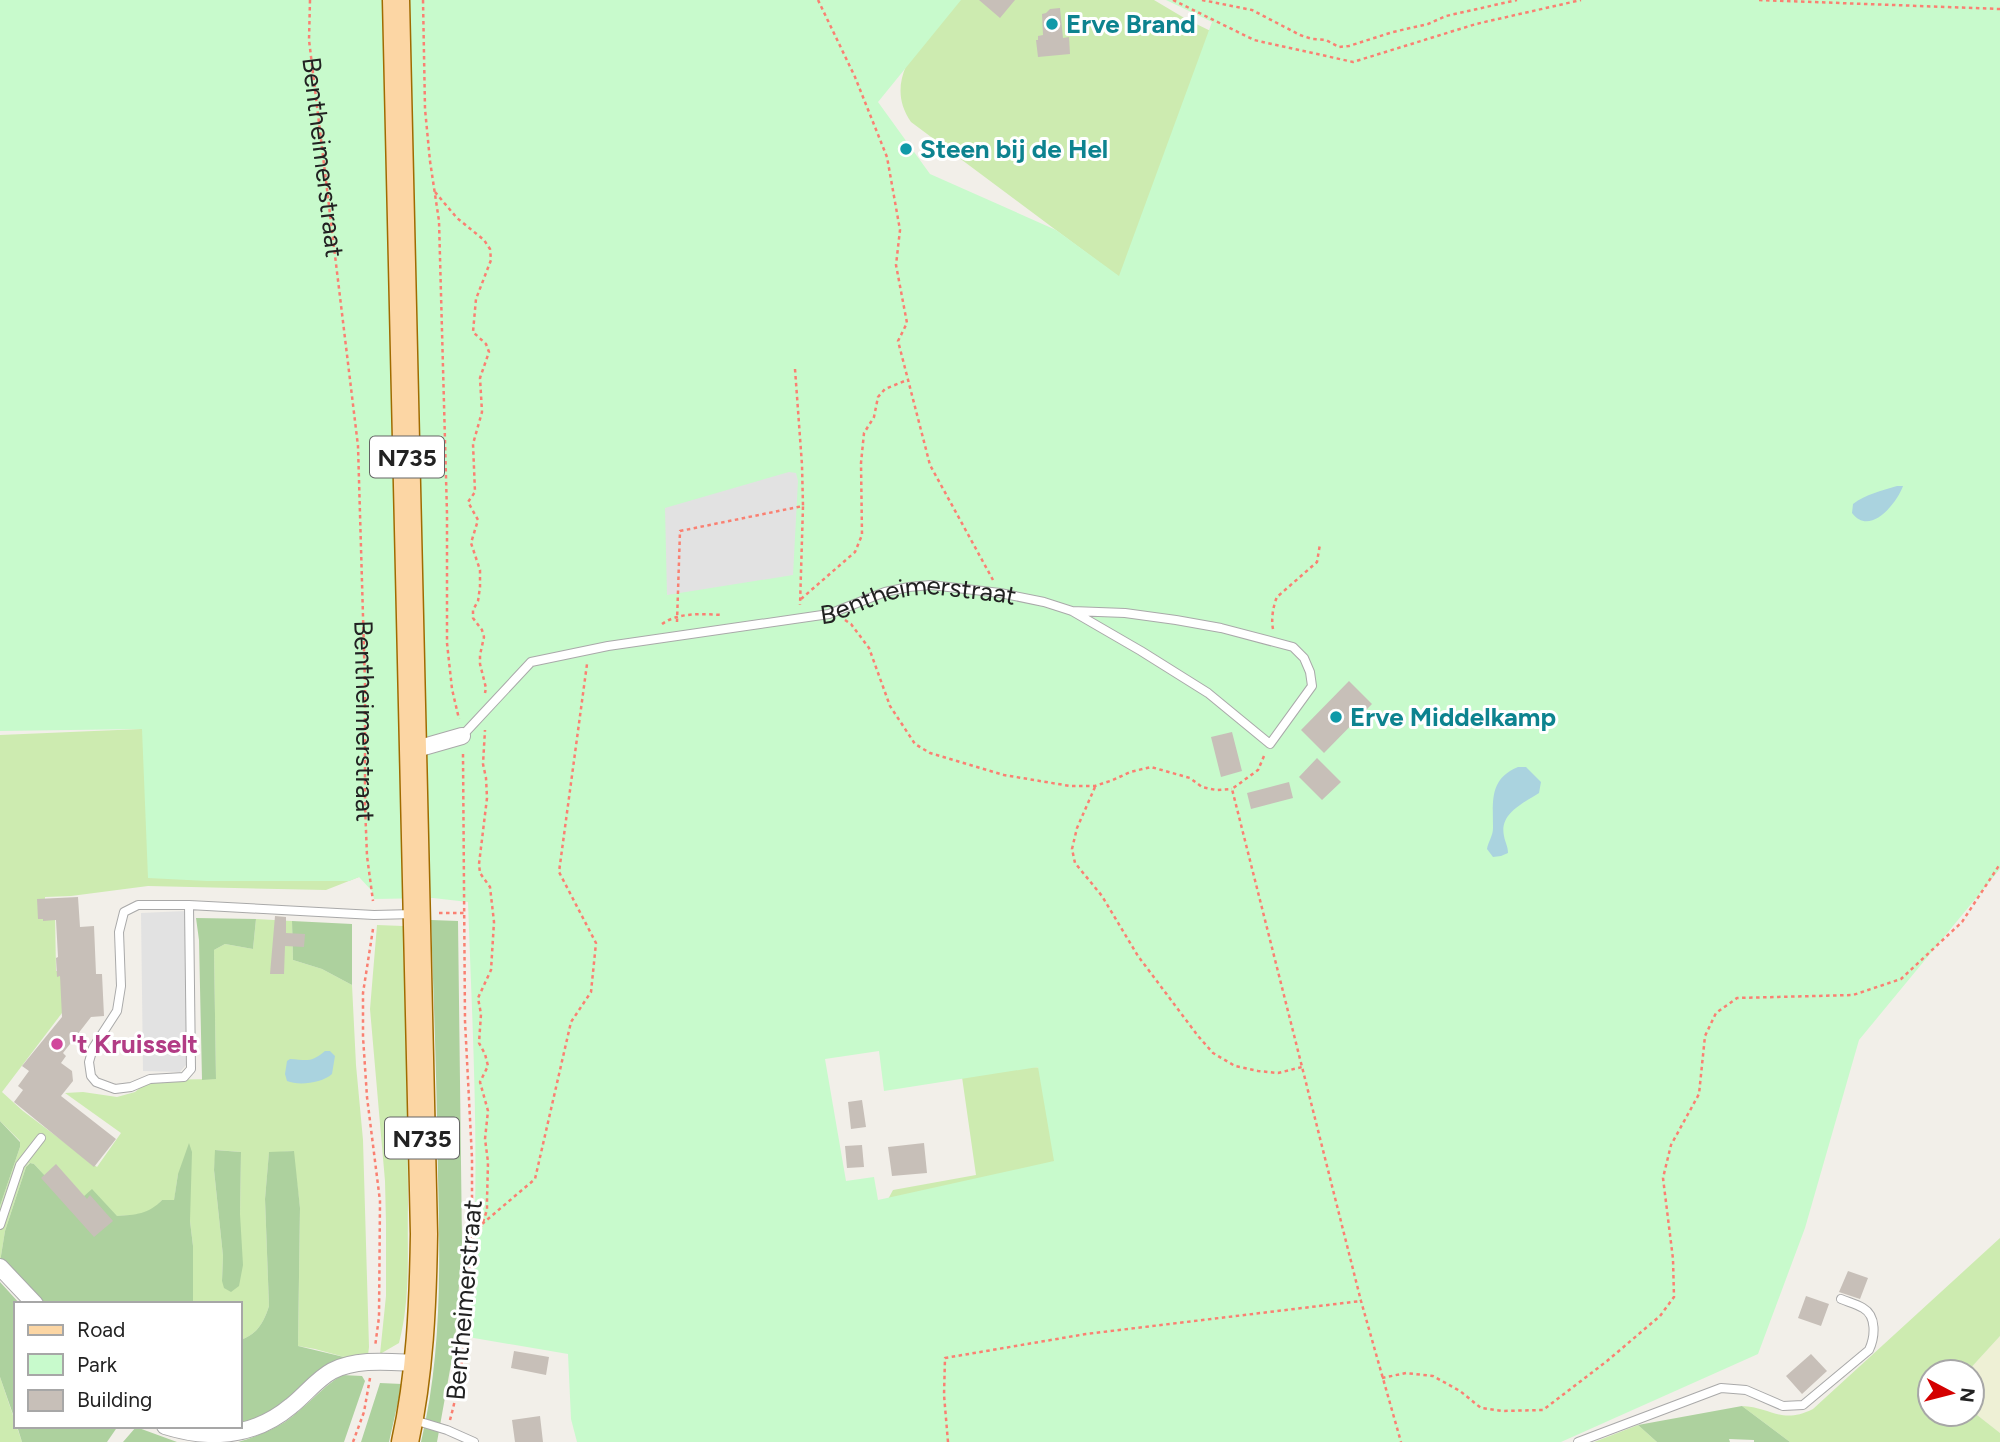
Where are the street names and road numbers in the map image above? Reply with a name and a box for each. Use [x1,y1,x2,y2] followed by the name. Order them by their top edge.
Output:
[295,55,351,259] street label: Bentheimerstraat
[370,436,444,478] road number: N735
[818,569,1019,631] street label: Bentheimerstraat
[347,620,382,822] street label: Bentheimerstraat
[385,1118,459,1158] road number: N735
[439,1198,489,1402] street label: Bentheimerstraat

